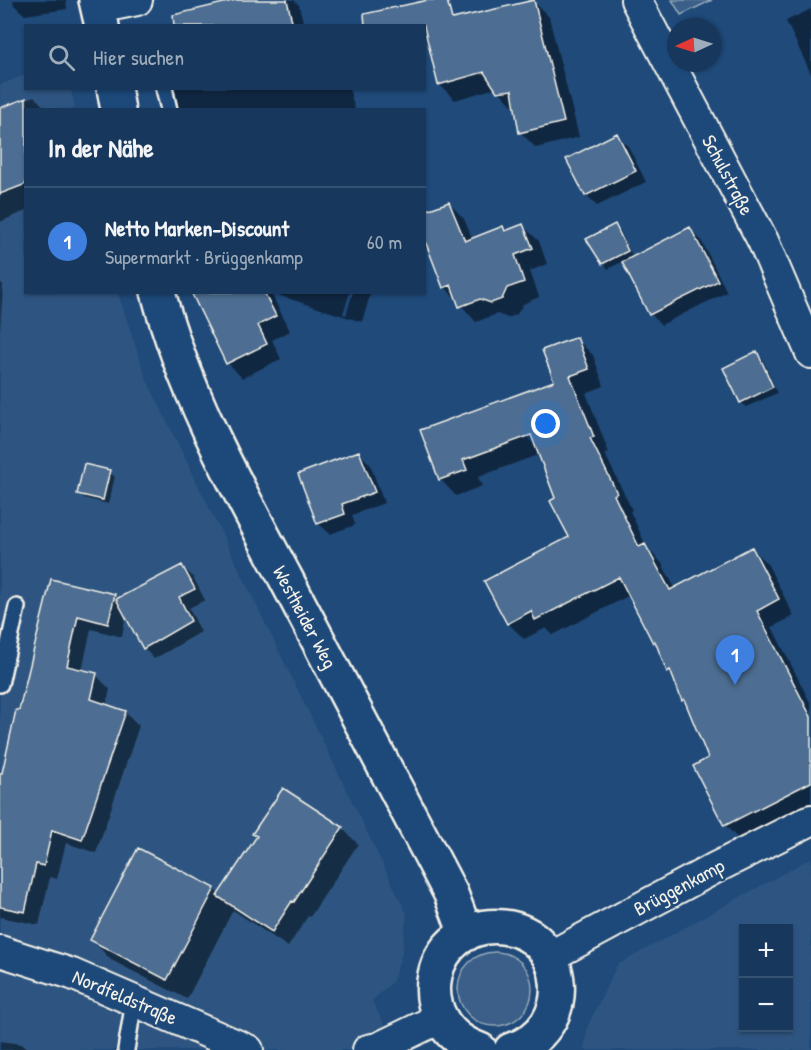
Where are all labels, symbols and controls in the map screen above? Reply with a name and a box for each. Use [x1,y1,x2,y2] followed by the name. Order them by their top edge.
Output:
[667,18,721,72] north arrow
[24,24,426,90] search box
[45,41,78,74] icon: search
[93,42,184,72] text: Hier suchen
[48,130,154,165] text: In der Nähe
[696,130,761,220] street label: Schulstraße
[105,213,289,243] text: Netto Marken-Discount
[64,228,71,255] text: 1
[367,228,402,255] text: 60 m
[105,243,303,270] text: Supermarkt · Brüggenkamp
[531,409,560,438] your location
[267,561,344,673] street label: Westheider Weg
[716,636,754,685] pin: 1
[629,851,729,922] street label: Brüggenkamp
[739,924,793,1032] map controls
[739,924,793,978] button: +
[69,962,182,1031] street label: Nordfeldstraße
[739,978,793,1032] button: −

